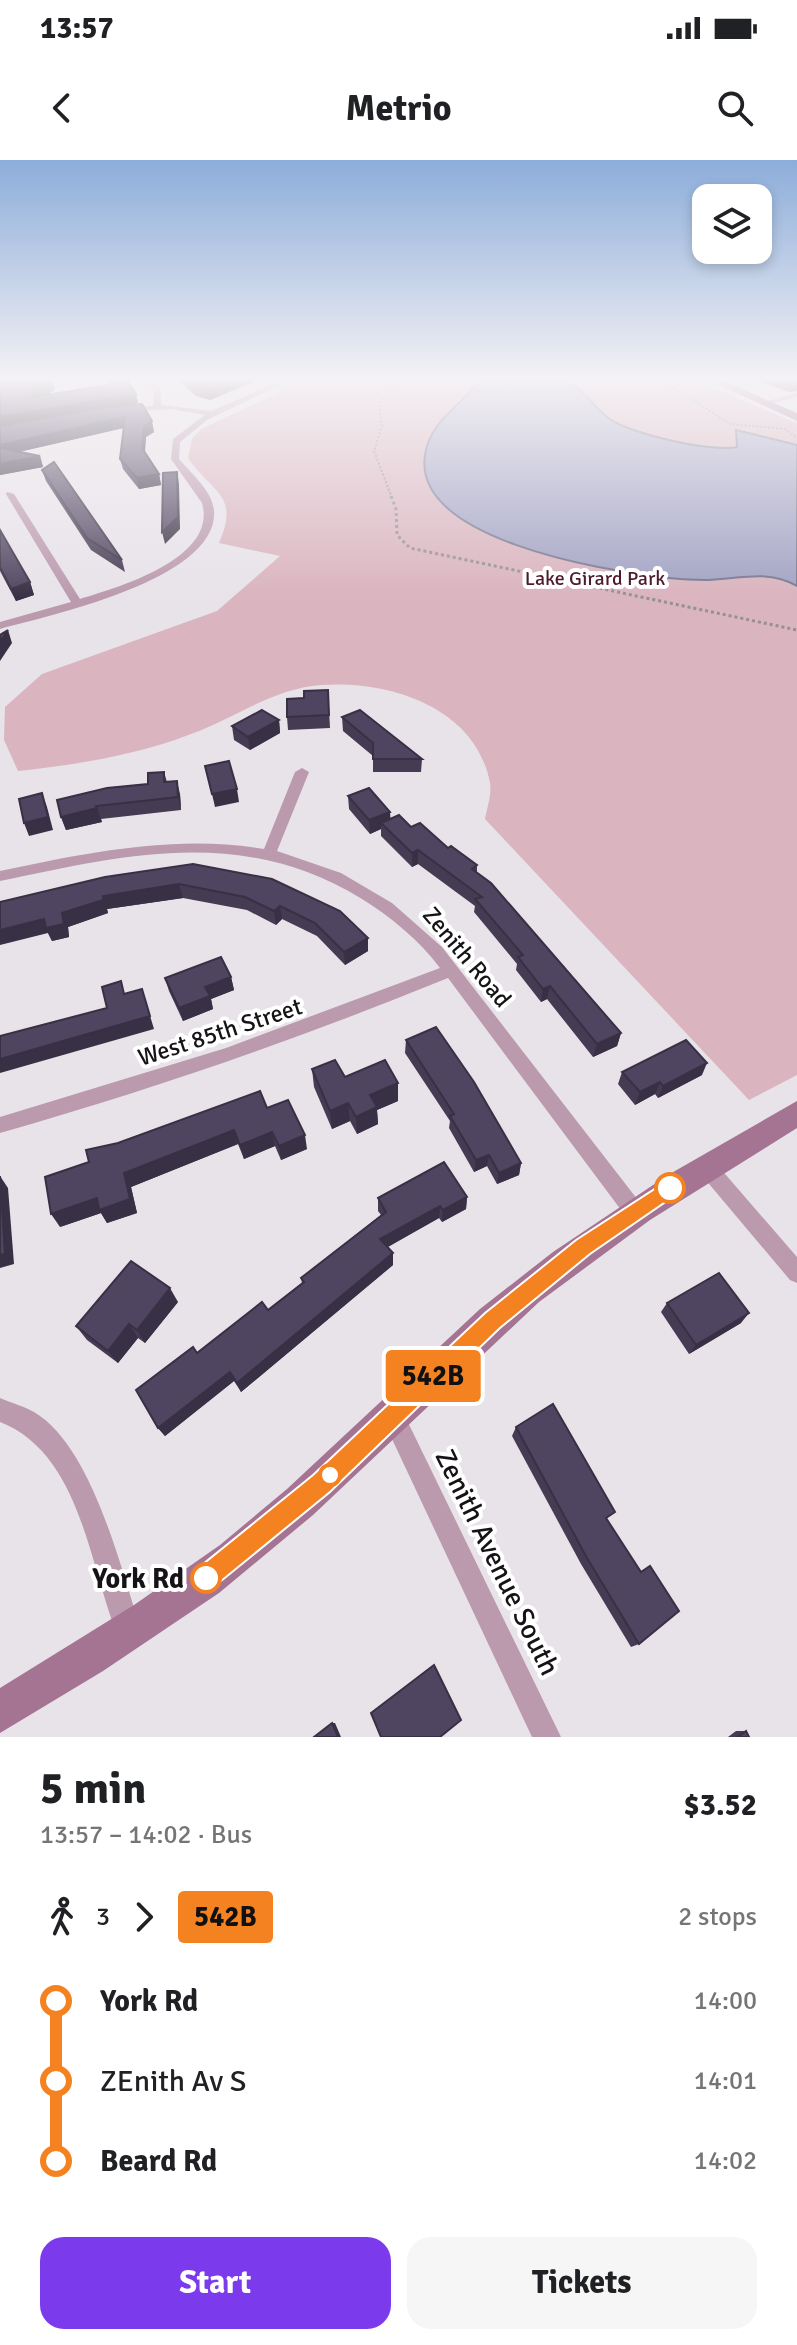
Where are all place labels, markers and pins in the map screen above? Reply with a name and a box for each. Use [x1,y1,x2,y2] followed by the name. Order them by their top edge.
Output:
[655,1173,685,1203] unlabelled marker
[319,1464,341,1486] unlabelled marker
[91,1562,184,1596] place label: York Rd
[191,1563,221,1593] marker: York Rd

